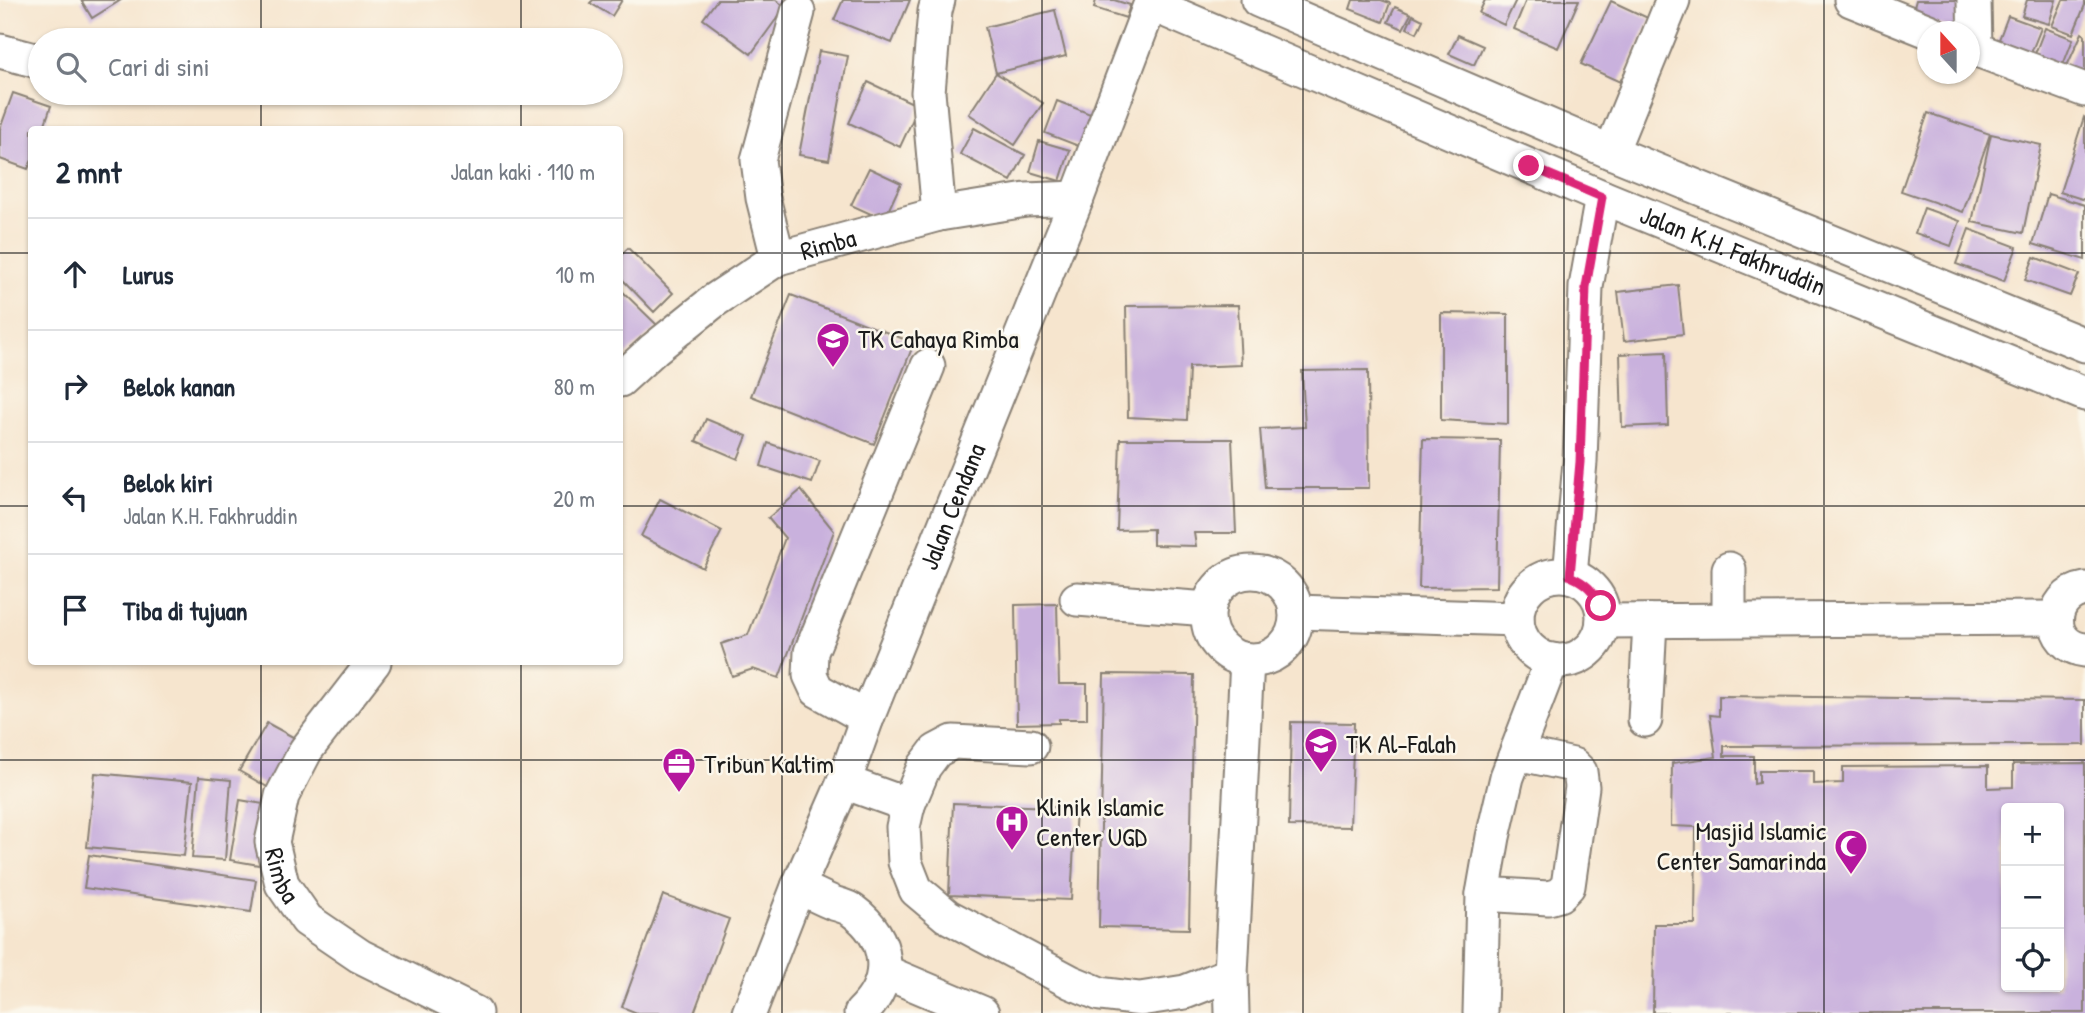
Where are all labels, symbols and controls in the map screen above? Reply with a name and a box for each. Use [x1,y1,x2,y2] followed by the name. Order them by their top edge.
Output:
[1917,21,1980,84] north arrow
[28,28,623,105] search box
[52,48,90,86] icon: search
[108,49,210,84] text: Cari di sini
[1513,150,1544,181] route end
[56,152,121,192] text: 2 mnt
[450,156,595,187] text: Jalan kaki · 110 m
[1635,196,1831,303] street label: Jalan K.H. Fakhruddin
[796,220,860,268] street label: Rimba
[56,255,94,293] icon: ahead
[123,257,174,292] text: Lurus
[555,259,595,290] text: 10 m
[814,320,852,369] school or university icon: TK Cahaya Rimba
[858,321,1019,356] place label: TK Cahaya Rimba
[56,367,94,405] icon: right
[123,369,235,404] text: Belok kanan
[554,371,595,402] text: 80 m
[911,438,993,575] street label: Jalan Cendana
[123,465,213,500] text: Belok kiri
[56,479,94,517] icon: left
[553,483,595,514] text: 20 m
[123,500,298,531] text: Jalan K.H. Fakhruddin
[1585,590,1616,621] route start
[56,591,94,629] icon: arrive
[123,593,248,628] text: Tiba di tujuan
[1302,725,1340,774] school or university icon: TK Al-Falah
[1346,726,1456,761] place label: TK Al-Falah
[660,745,698,794] office icon: Tribun Kaltim
[704,746,834,781] place label: Tribun Kaltim
[1036,789,1164,854] place label: Klinik Islamic Center UGD
[993,803,1031,852] hospital icon: Klinik Islamic Center UGD
[2001,803,2064,992] map controls
[2001,803,2064,866] button: +
[1656,813,1826,878] place label: Masjid Islamic Center Samarinda
[1832,827,1870,876] mosque icon: Masjid Islamic Center Samarinda
[257,844,308,910] street label: Rimba
[2001,866,2064,929] button: −
[2001,929,2064,992] button: locate

